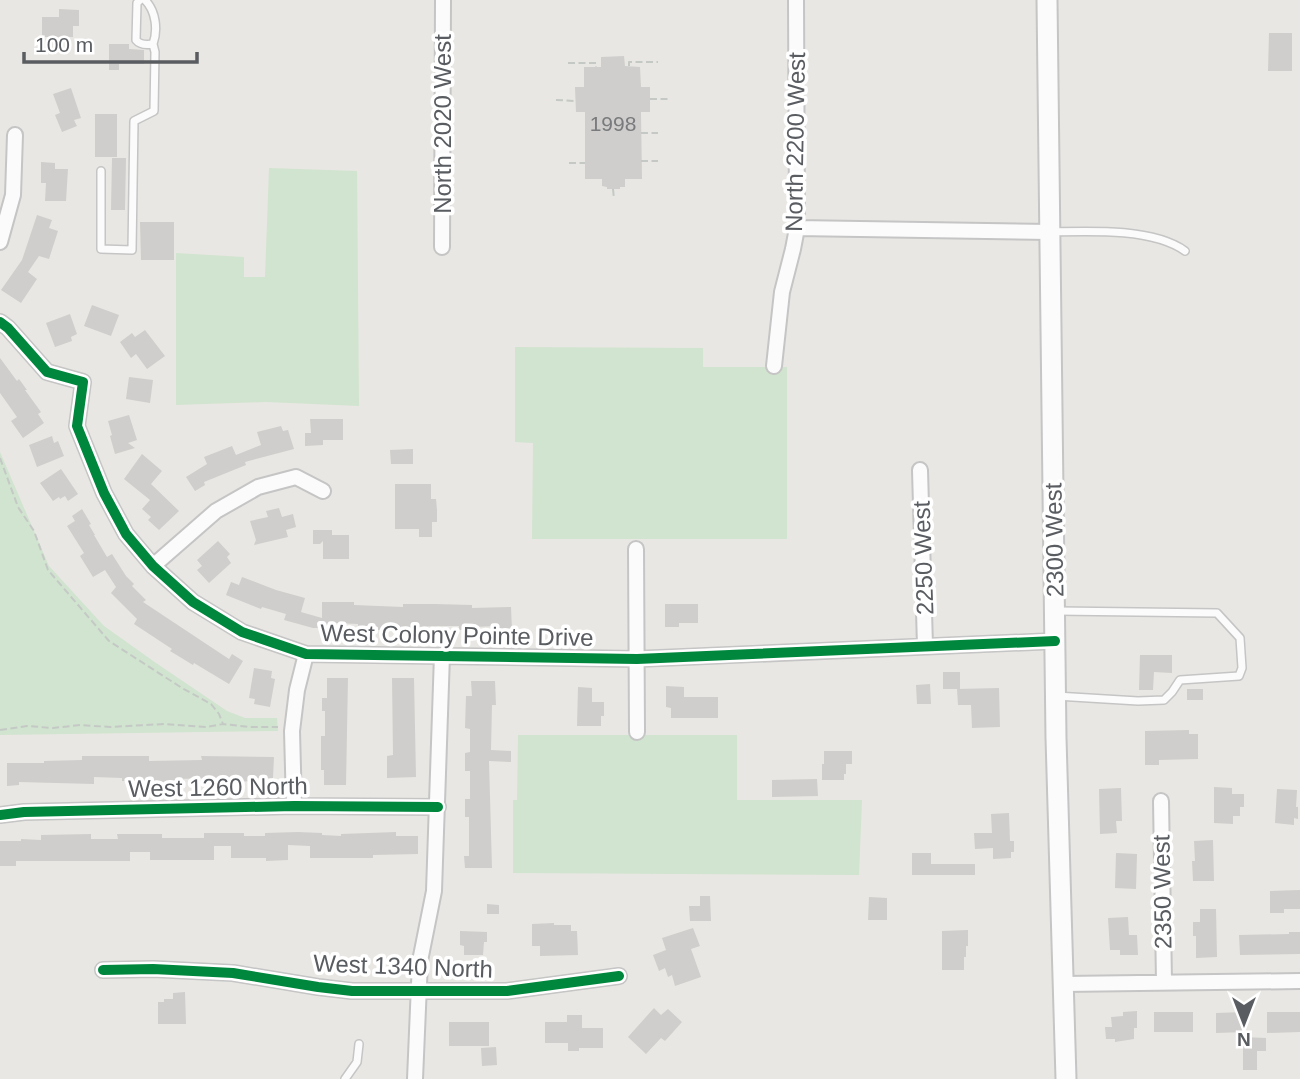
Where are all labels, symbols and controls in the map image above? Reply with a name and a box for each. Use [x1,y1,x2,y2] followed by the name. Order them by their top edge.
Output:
[24,21,198,65] scale bar
[35,33,93,56] text: 100 m
[429,34,456,214] street label: North 2020 West
[780,52,810,232] street label: North 2200 West
[590,112,636,135] house number: 1998
[1039,482,1068,597] street label: 2300 West
[908,500,938,616] street label: 2250 West
[320,619,594,651] street label: West Colony Pointe Drive
[128,772,308,802] street label: West 1260 North
[1147,834,1176,949] street label: 2350 West
[313,949,493,983] street label: West 1340 North
[1209,988,1279,1058] north arrow
[1237,1029,1251,1050] text: N

